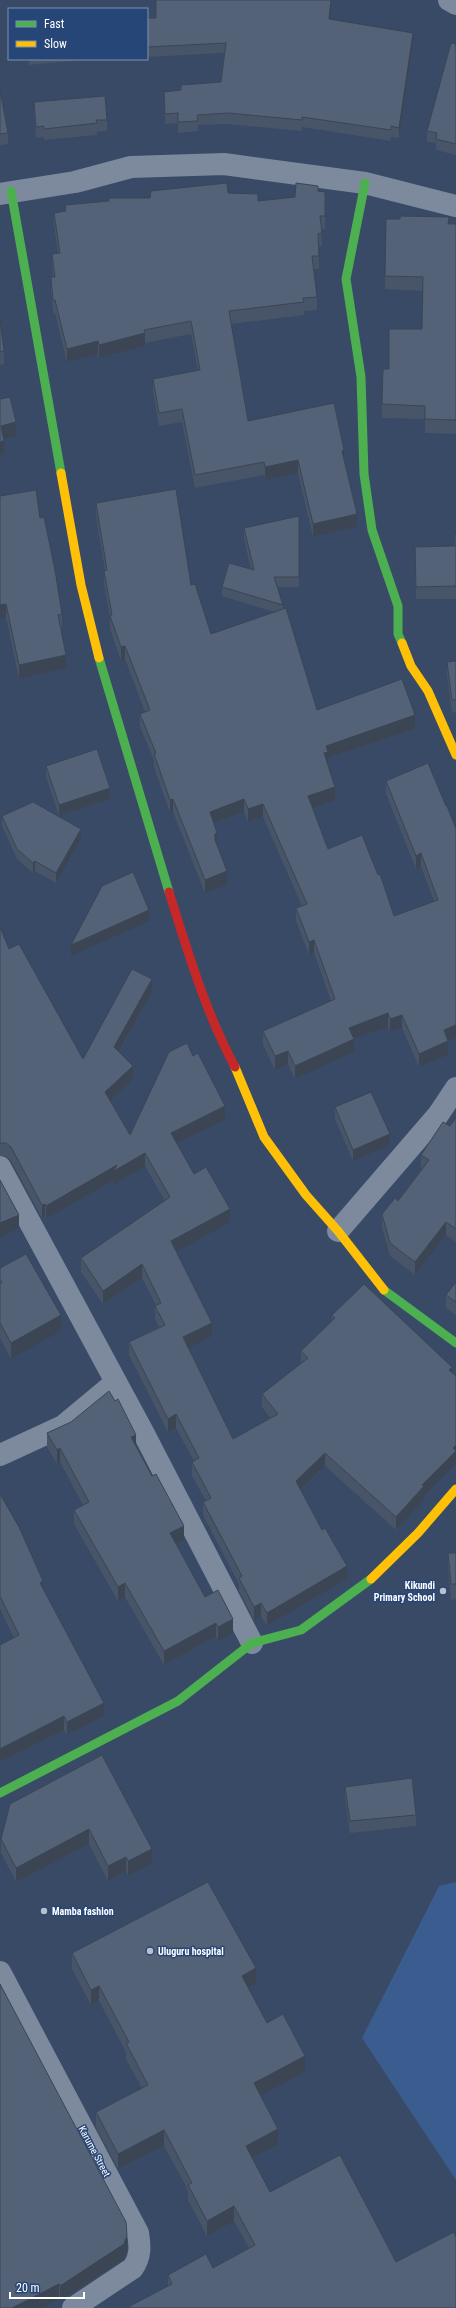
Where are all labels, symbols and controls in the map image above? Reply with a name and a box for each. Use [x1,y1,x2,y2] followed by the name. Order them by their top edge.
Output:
[8,8,148,60] legend
[44,17,65,31] text: Fast
[44,37,67,51] text: Slow
[374,1580,435,1603] place label: Kikundi Primary School
[438,1586,448,1596] marker: Kikundi Primary School
[39,1906,49,1916] marker: Mamba fashion
[52,1906,114,1917] place label: Mamba fashion
[145,1946,155,1956] marker: Uluguru hospital
[158,1946,224,1957] place label: Uluguru hospital
[77,2124,113,2179] street label: Karume Street
[10,2274,84,2300] scale bar
[16,2281,40,2295] text: 20 m

